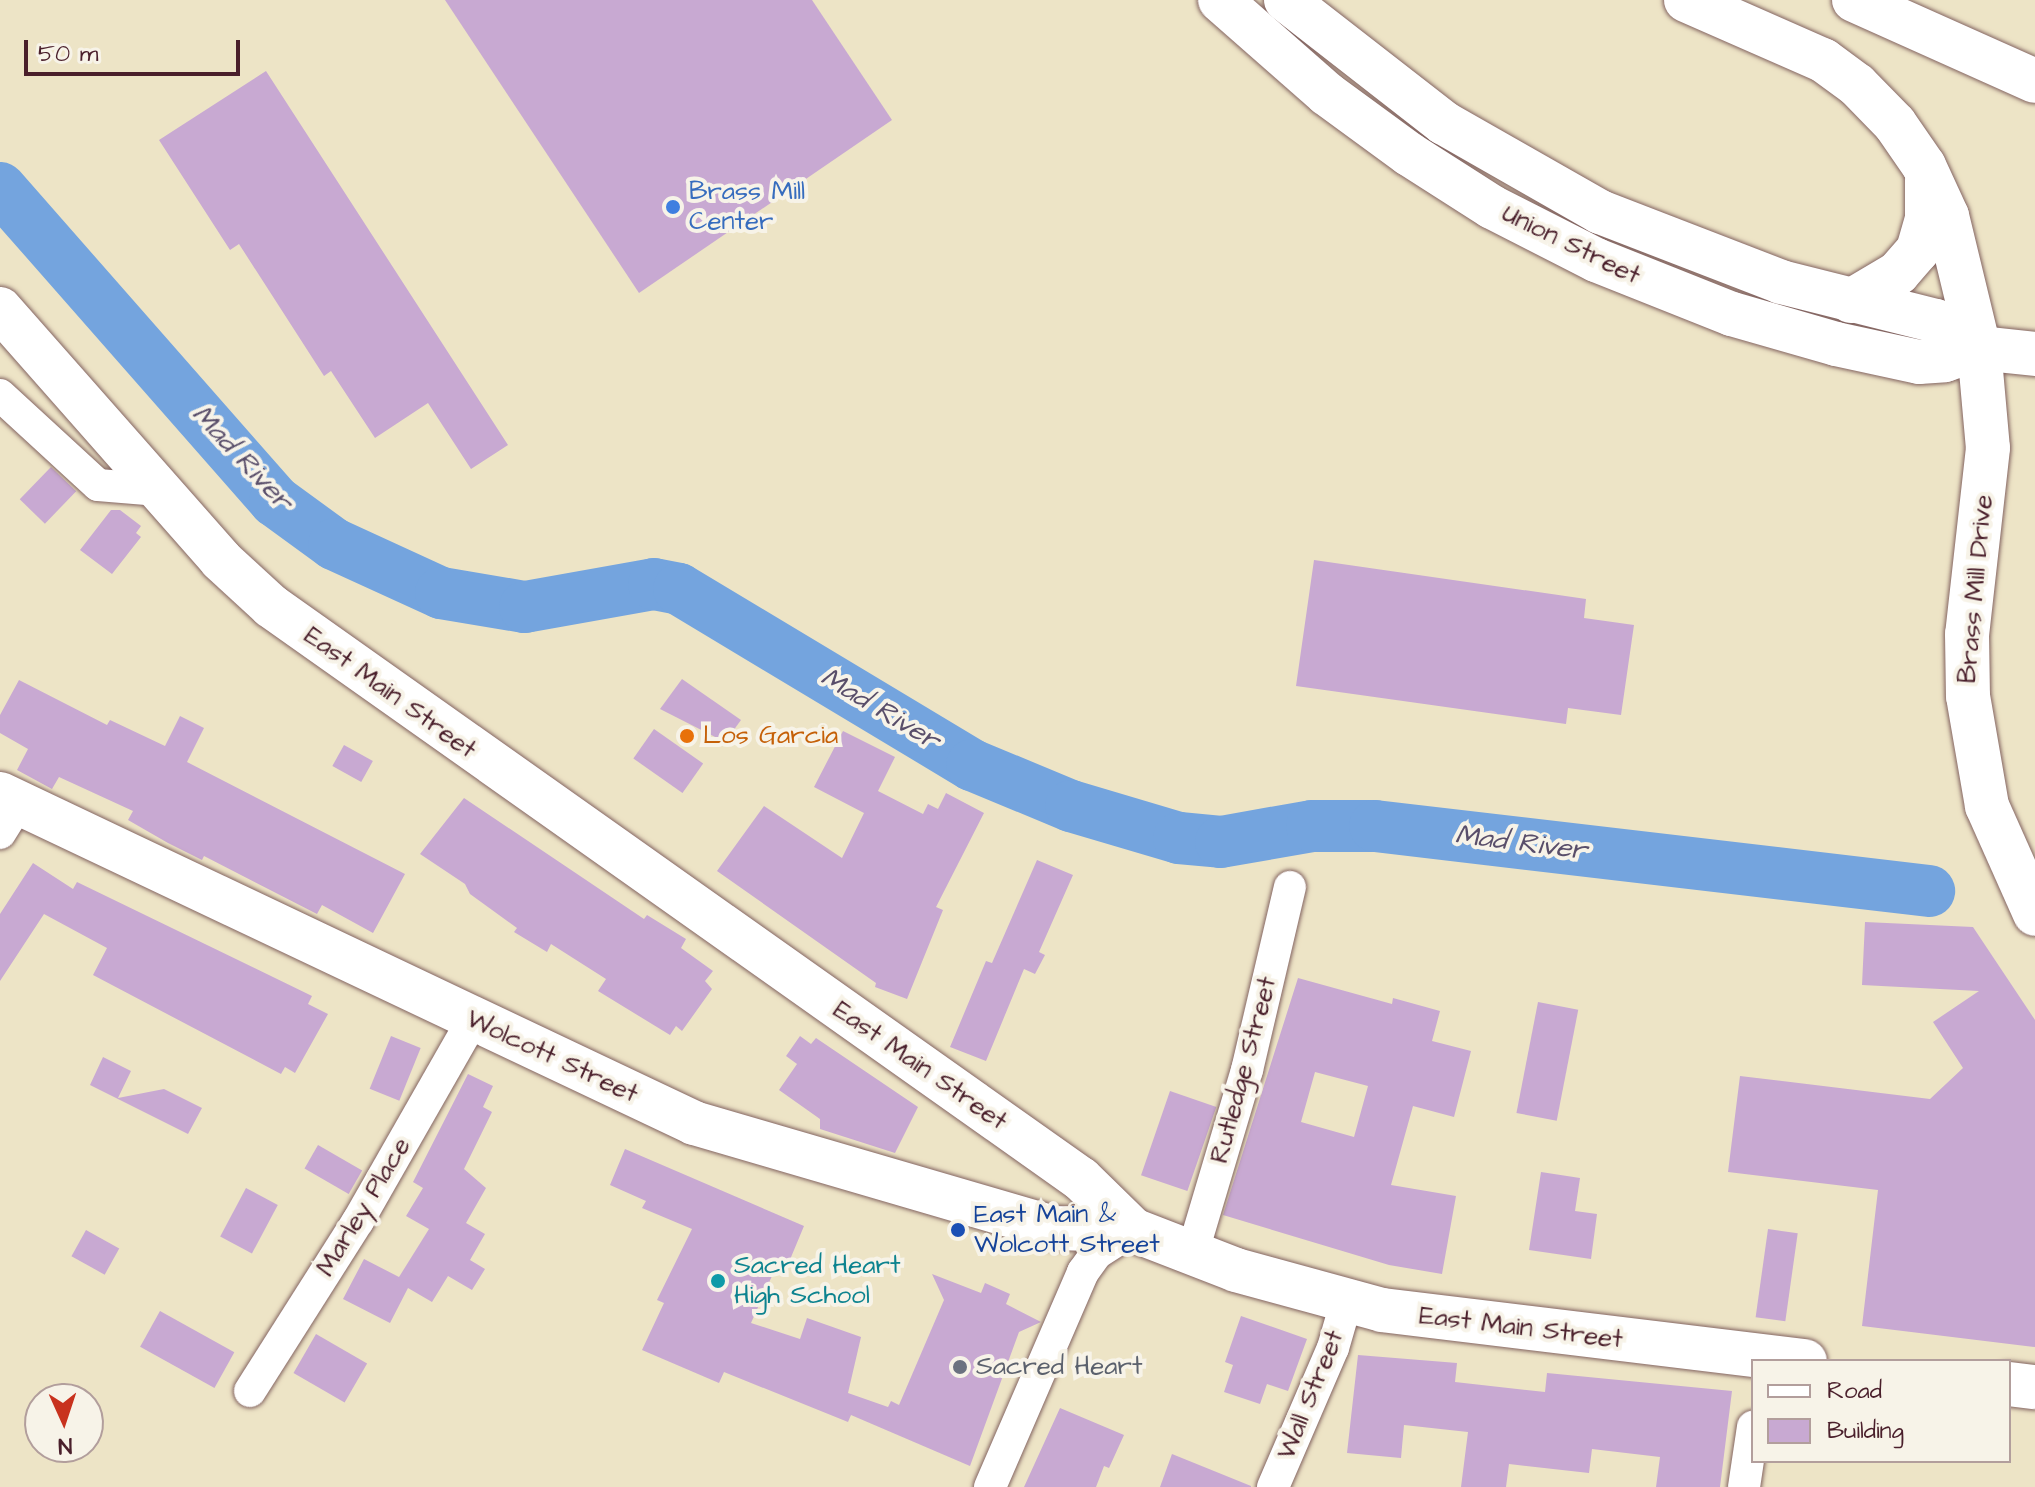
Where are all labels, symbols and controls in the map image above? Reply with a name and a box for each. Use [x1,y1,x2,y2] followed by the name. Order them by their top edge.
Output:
[28,24,244,74] scale bar
[38,37,98,71] text: 50 m
[689,176,805,238] place label: Brass Mill Center
[664,198,682,216] marker: Brass Mill Center
[1497,198,1645,292] street label: Union Street
[185,398,299,518] water label: Mad River
[1952,493,2000,685] street label: Brass Mill Drive
[298,620,482,766] street label: East Main Street
[815,661,945,757] water label: Mad River
[703,720,838,752] place label: Los Garcia
[678,727,696,745] marker: Los Garcia
[1453,818,1589,868] water label: Mad River
[1204,973,1284,1167] street label: Rutledge Street
[827,994,1013,1138] street label: East Main Street
[461,1004,643,1110] street label: Wolcott Street
[310,1132,418,1282] street label: Marley Place
[974,1199,1160,1260] place label: East Main & Wolcott Street
[949,1221,967,1239] marker: East Main & Wolcott Street
[734,1250,900,1312] place label: Sacred Heart High School
[709,1272,727,1290] marker: Sacred Heart High School
[1417,1300,1625,1356] street label: East Main Street
[1271,1326,1351,1464] street label: Wall Street
[976,1351,1142,1383] place label: Sacred Heart
[951,1358,969,1376] marker: Sacred Heart
[1751,1359,2011,1463] legend
[1827,1374,1882,1408] text: Road
[24,1383,104,1463] north arrow
[1827,1414,1904,1448] text: Building
[57,1430,73,1461] text: N

